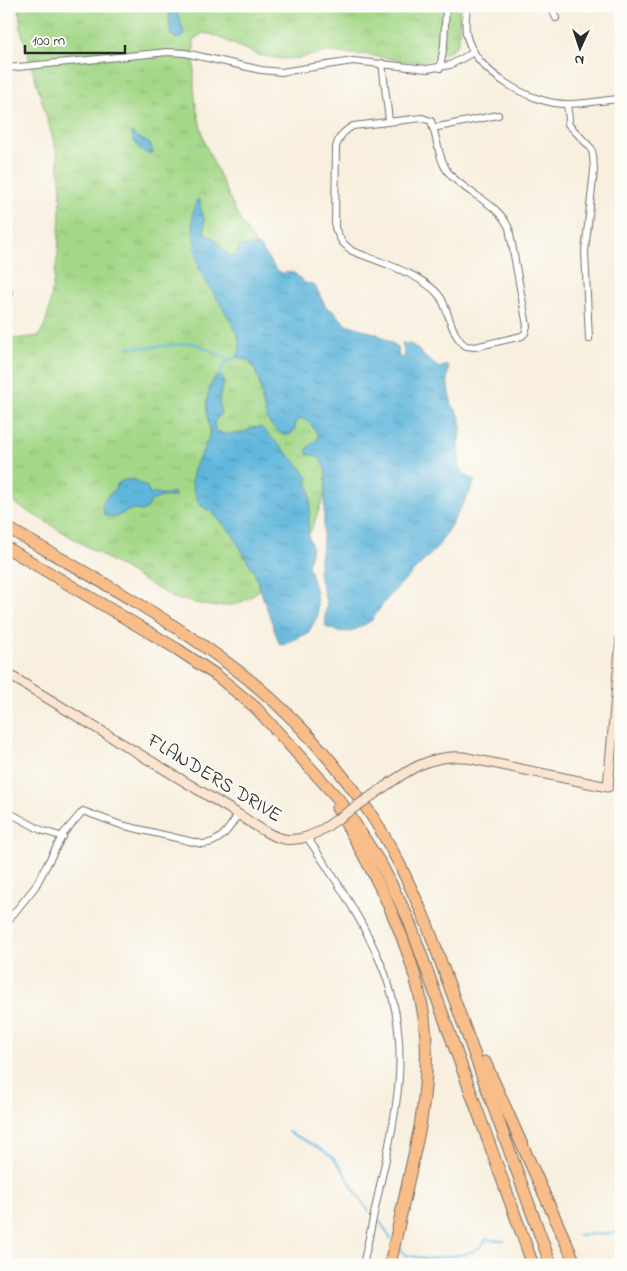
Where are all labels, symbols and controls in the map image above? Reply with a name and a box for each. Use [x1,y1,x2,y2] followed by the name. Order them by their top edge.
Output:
[25,22,125,54] scale bar
[554,22,604,72] north arrow
[32,30,65,52] text: 100 m
[574,49,585,70] text: N
[140,727,287,831] street label: FLANDERS DRIVE

